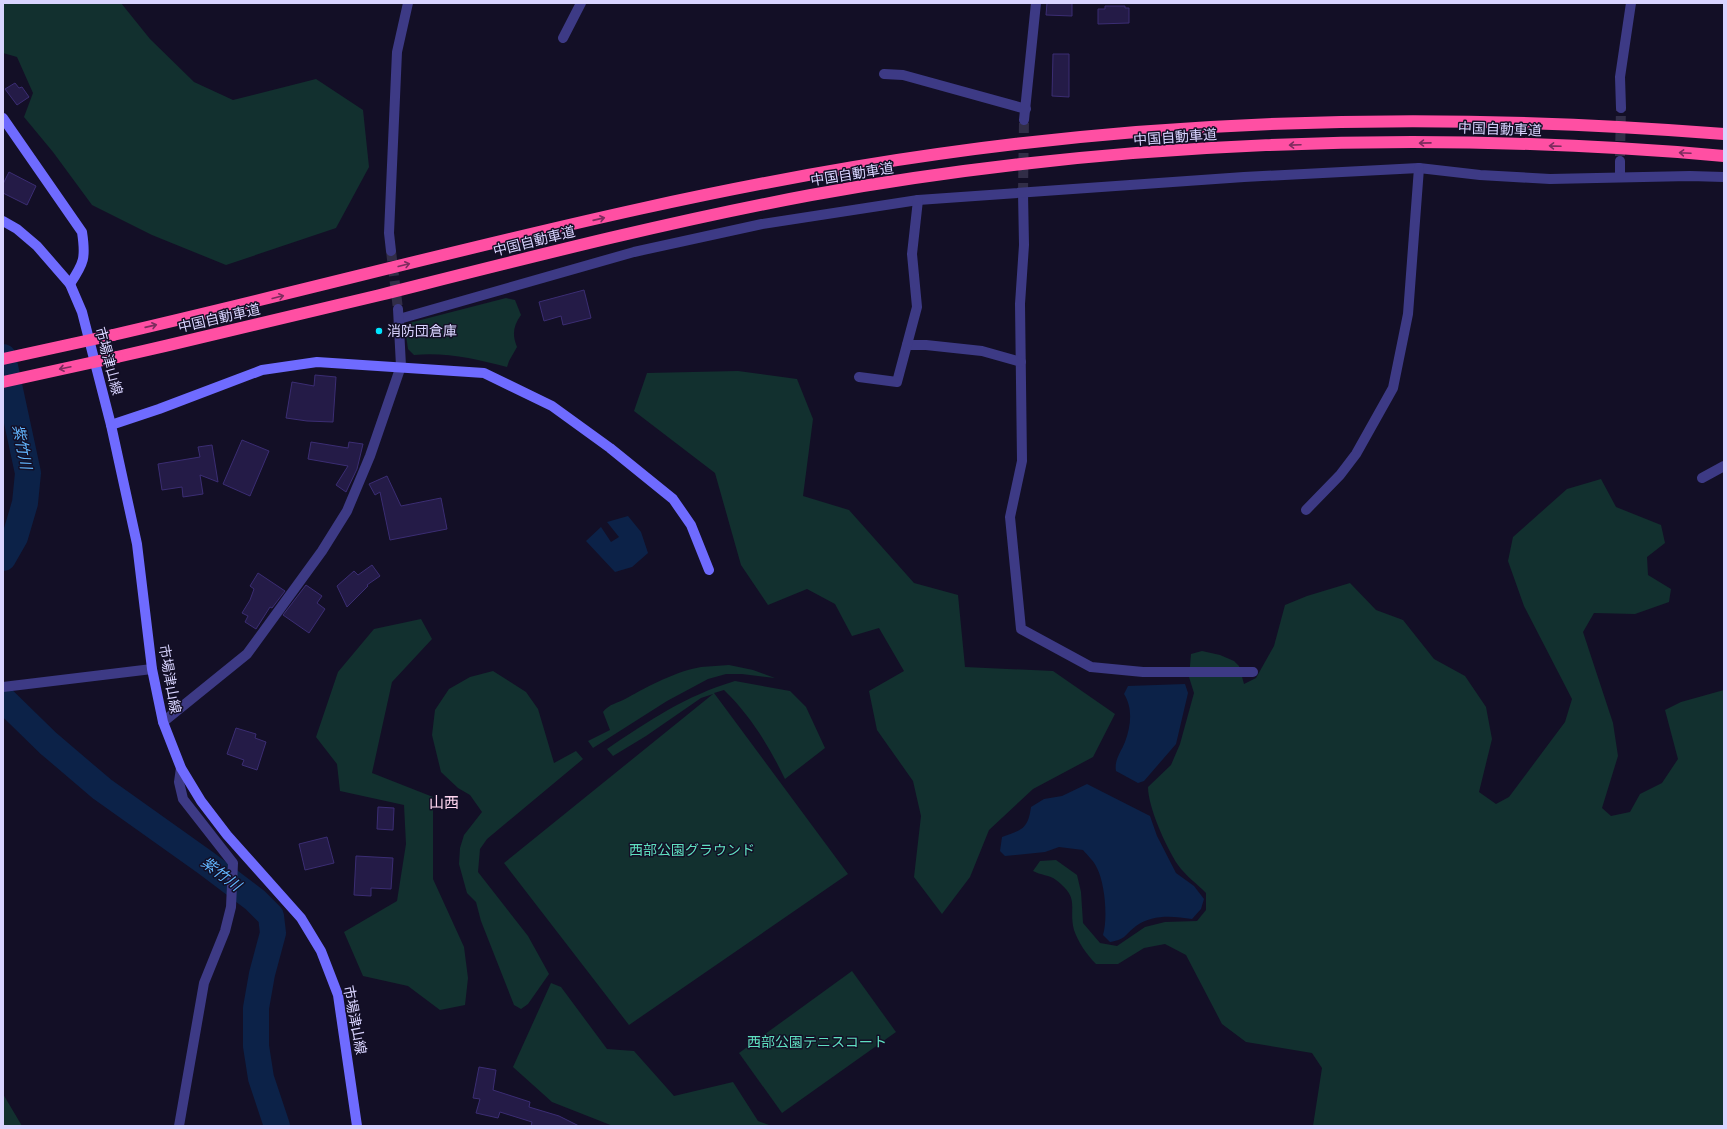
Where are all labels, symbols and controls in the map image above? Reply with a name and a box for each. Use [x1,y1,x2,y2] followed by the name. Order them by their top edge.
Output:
[1458,120,1542,138] street label: 中国自動車道
[1133,126,1217,148] street label: 中国自動車道
[1419,139,1432,146] one-way arrow
[1289,141,1302,149] one-way arrow
[1549,142,1562,149] one-way arrow
[1679,149,1692,156] one-way arrow
[809,160,895,188] street label: 中国自動車道
[592,214,605,222] one-way arrow
[491,223,577,259] street label: 中国自動車道
[397,261,410,269] one-way arrow
[271,292,284,300] one-way arrow
[176,301,262,335] street label: 中国自動車道
[145,322,158,330] one-way arrow
[387,323,457,339] place label: 消防団倉庫
[92,325,126,397] street label: 市場津山線
[374,326,384,336] marker: 消防団倉庫
[59,365,72,373] one-way arrow
[9,423,36,473] water label: 紫竹川
[156,643,184,715] street label: 市場津山線
[429,794,459,812] district label: 山西
[629,842,755,858] park label: 西部公園グラウンド
[198,853,246,896] water label: 紫竹川
[340,984,370,1056] street label: 市場津山線
[747,1034,887,1050] park label: 西部公園テニスコート

